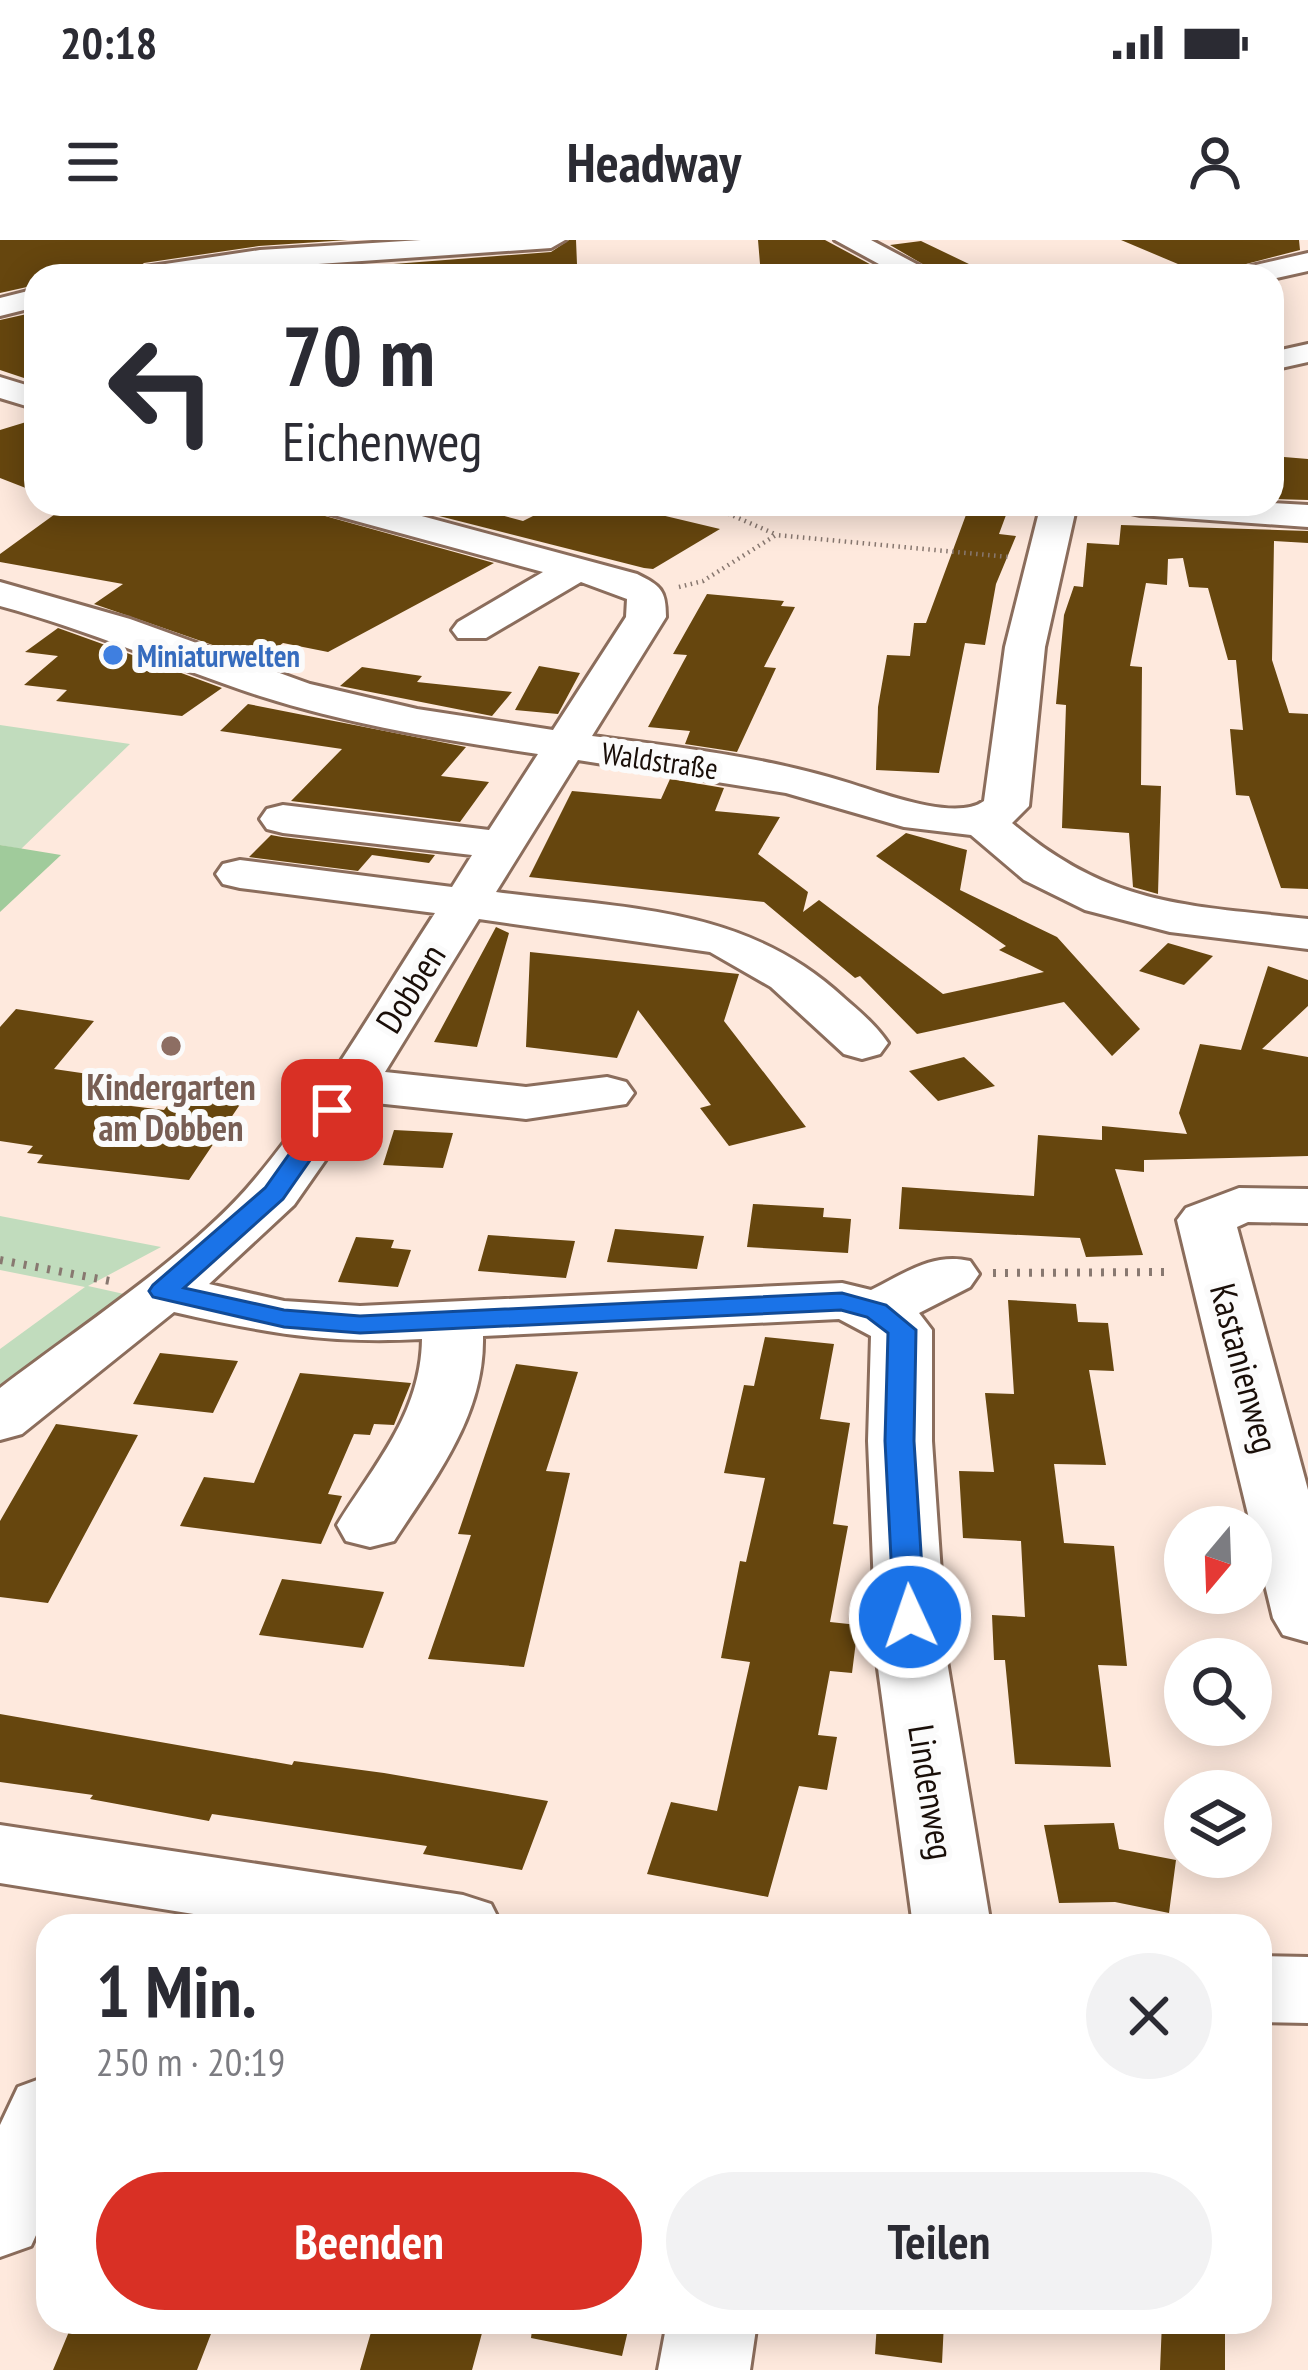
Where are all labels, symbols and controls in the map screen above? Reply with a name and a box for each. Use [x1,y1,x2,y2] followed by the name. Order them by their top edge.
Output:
[60,13,157,71] text: 20:18
[567,127,741,197] text: Headway
[60,129,126,195] icon: menu
[1182,129,1248,195] icon: person
[282,300,435,409] text: 70 m
[84,312,240,468] icon: left
[282,406,482,476] text: Eichenweg
[137,636,300,675] place label: Miniaturwelten
[100,642,126,668] marker: Miniaturwelten
[599,733,721,787] street label: Waldstraße
[365,935,455,1041] street label: Dobben
[158,1033,184,1059] marker: Kindergarten am Dobben
[281,1059,383,1161] pin
[86,1063,256,1151] place label: Kindergarten am Dobben
[299,1077,365,1143] icon: arrive
[1200,1278,1290,1458] street label: Kastanienweg
[1164,1506,1272,1614] north arrow
[1164,1506,1272,1878] map controls
[847,1554,973,1680] position arrow
[1164,1638,1272,1746] button: search
[898,1721,966,1863] street label: Lindenweg
[1164,1770,1272,1878] button: layers
[96,1944,257,2037] text: 1 Min.
[1086,1953,1212,2079] button: close
[96,2036,285,2087] text: 250 m · 20:19
[96,2172,642,2310] button: Beenden
[666,2172,1212,2310] button: Teilen

